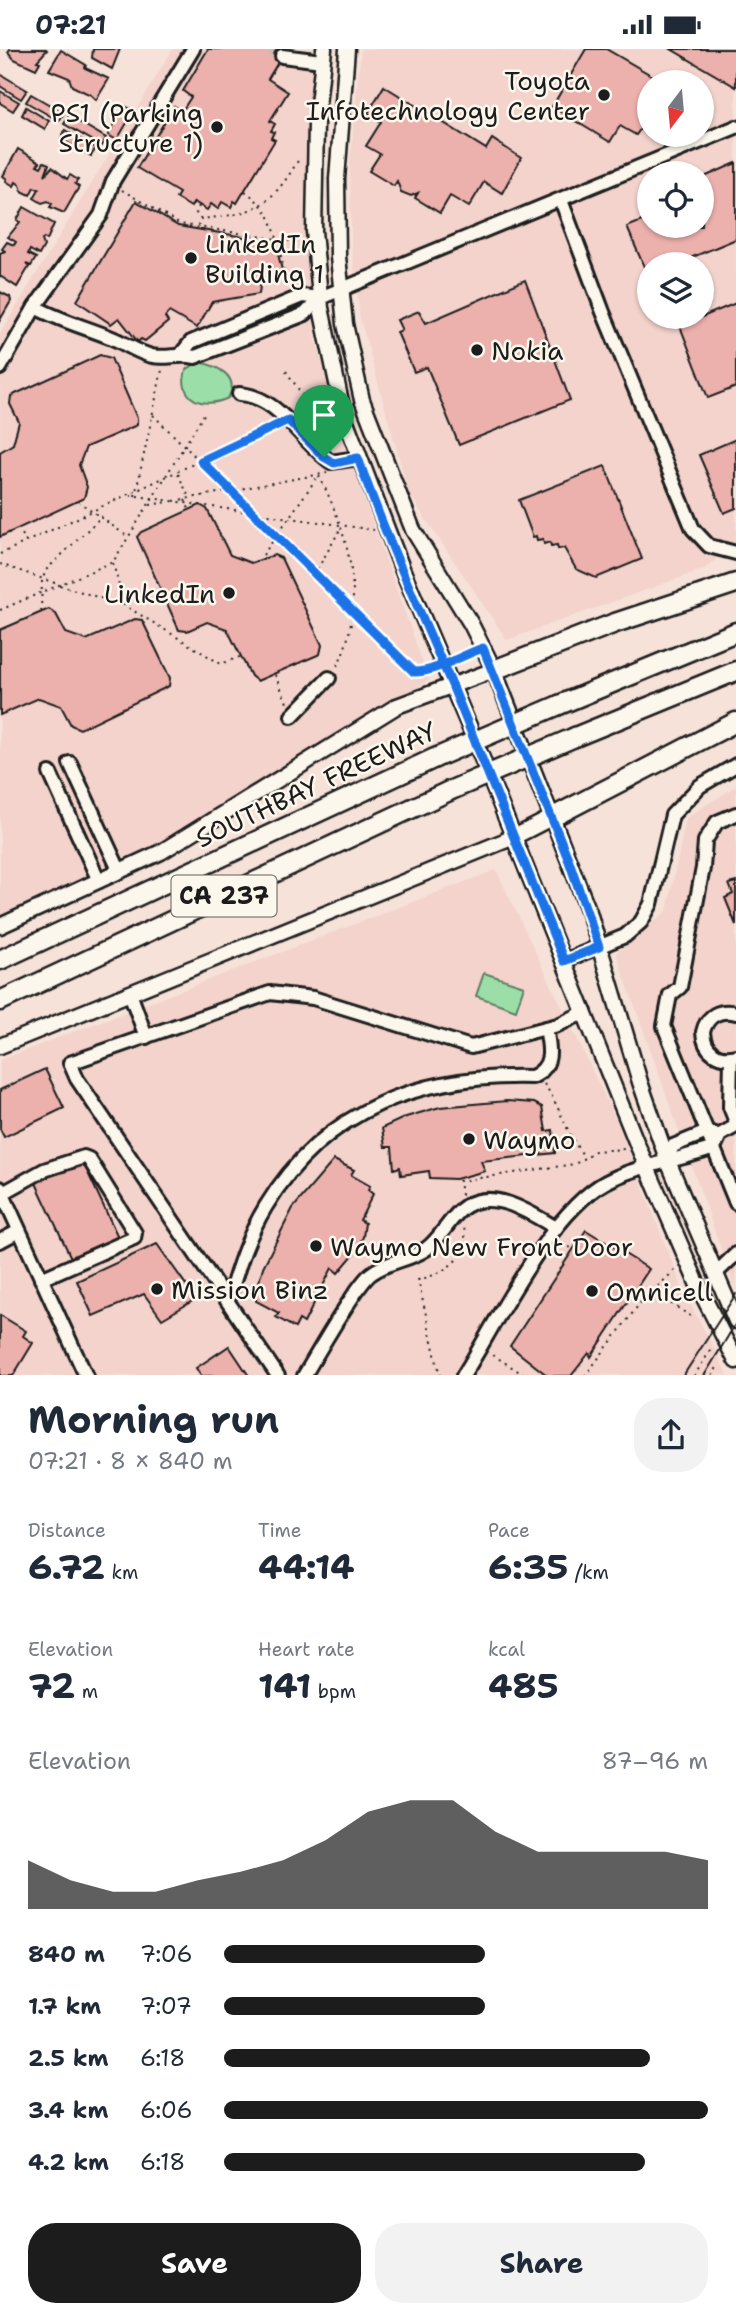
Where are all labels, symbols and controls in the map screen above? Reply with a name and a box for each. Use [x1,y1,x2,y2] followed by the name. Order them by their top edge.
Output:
[35,7,107,42] text: 07:21
[306,63,590,128] place label: Toyota Infotechnology Center
[637,70,714,147] north arrow
[637,70,714,329] map controls
[596,87,612,103] marker: Toyota Infotechnology Center
[51,95,203,160] place label: PS1 (Parking Structure 1)
[209,119,225,135] marker: PS1 (Parking Structure 1)
[637,161,714,238] button: locate
[205,226,324,291] place label: LinkedIn Building 1
[183,250,199,266] marker: LinkedIn Building 1
[637,252,714,329] button: layers
[491,333,563,368] place label: Nokia
[469,342,485,358] marker: Nokia
[294,385,354,457] pin
[305,396,343,434] icon: arrive
[104,576,215,611] place label: LinkedIn
[221,585,237,601] marker: LinkedIn
[190,713,443,855] street label: SOUTHBAY FREEWAY
[172,875,276,917] road number: CA 237
[483,1122,575,1157] place label: Waymo
[461,1131,477,1147] marker: Waymo
[330,1229,633,1264] place label: Waymo New Front Door
[308,1238,324,1254] marker: Waymo New Front Door
[171,1272,329,1307] place label: Mission Binz
[606,1274,713,1309] place label: Omnicell
[149,1281,165,1297] marker: Mission Binz
[584,1283,600,1299] marker: Omnicell
[28,1394,279,1445] text: Morning run
[634,1398,708,1472] button: share
[28,1446,233,1476] text: 07:21 · 8 × 840 m
[28,1518,106,1543] text: Distance
[258,1518,302,1543] text: Time
[488,1518,530,1543] text: Pace
[28,1543,105,1590] text: 6.72
[258,1543,355,1590] text: 44:14
[488,1543,568,1590] text: 6:35
[105,1560,138,1585] text: km
[568,1560,609,1585] text: /km
[28,1637,113,1662] text: Elevation
[258,1637,355,1662] text: Heart rate
[488,1637,525,1662] text: kcal
[28,1662,75,1709] text: 72
[258,1662,311,1709] text: 141
[488,1662,559,1709] text: 485
[75,1679,98,1704] text: m
[311,1679,356,1704] text: bpm
[28,1746,131,1776] text: Elevation
[602,1746,708,1776] text: 87–96 m
[28,1939,105,1969] text: 840 m
[140,1939,193,1969] text: 7:06
[28,1991,101,2021] text: 1.7 km
[140,1991,192,2021] text: 7:07
[28,2043,109,2073] text: 2.5 km
[140,2043,185,2073] text: 6:18
[28,2095,108,2125] text: 3.4 km
[140,2095,193,2125] text: 6:06
[28,2147,109,2177] text: 4.2 km
[140,2147,185,2177] text: 6:18
[28,2223,361,2303] button: Save
[375,2223,708,2303] button: Share

